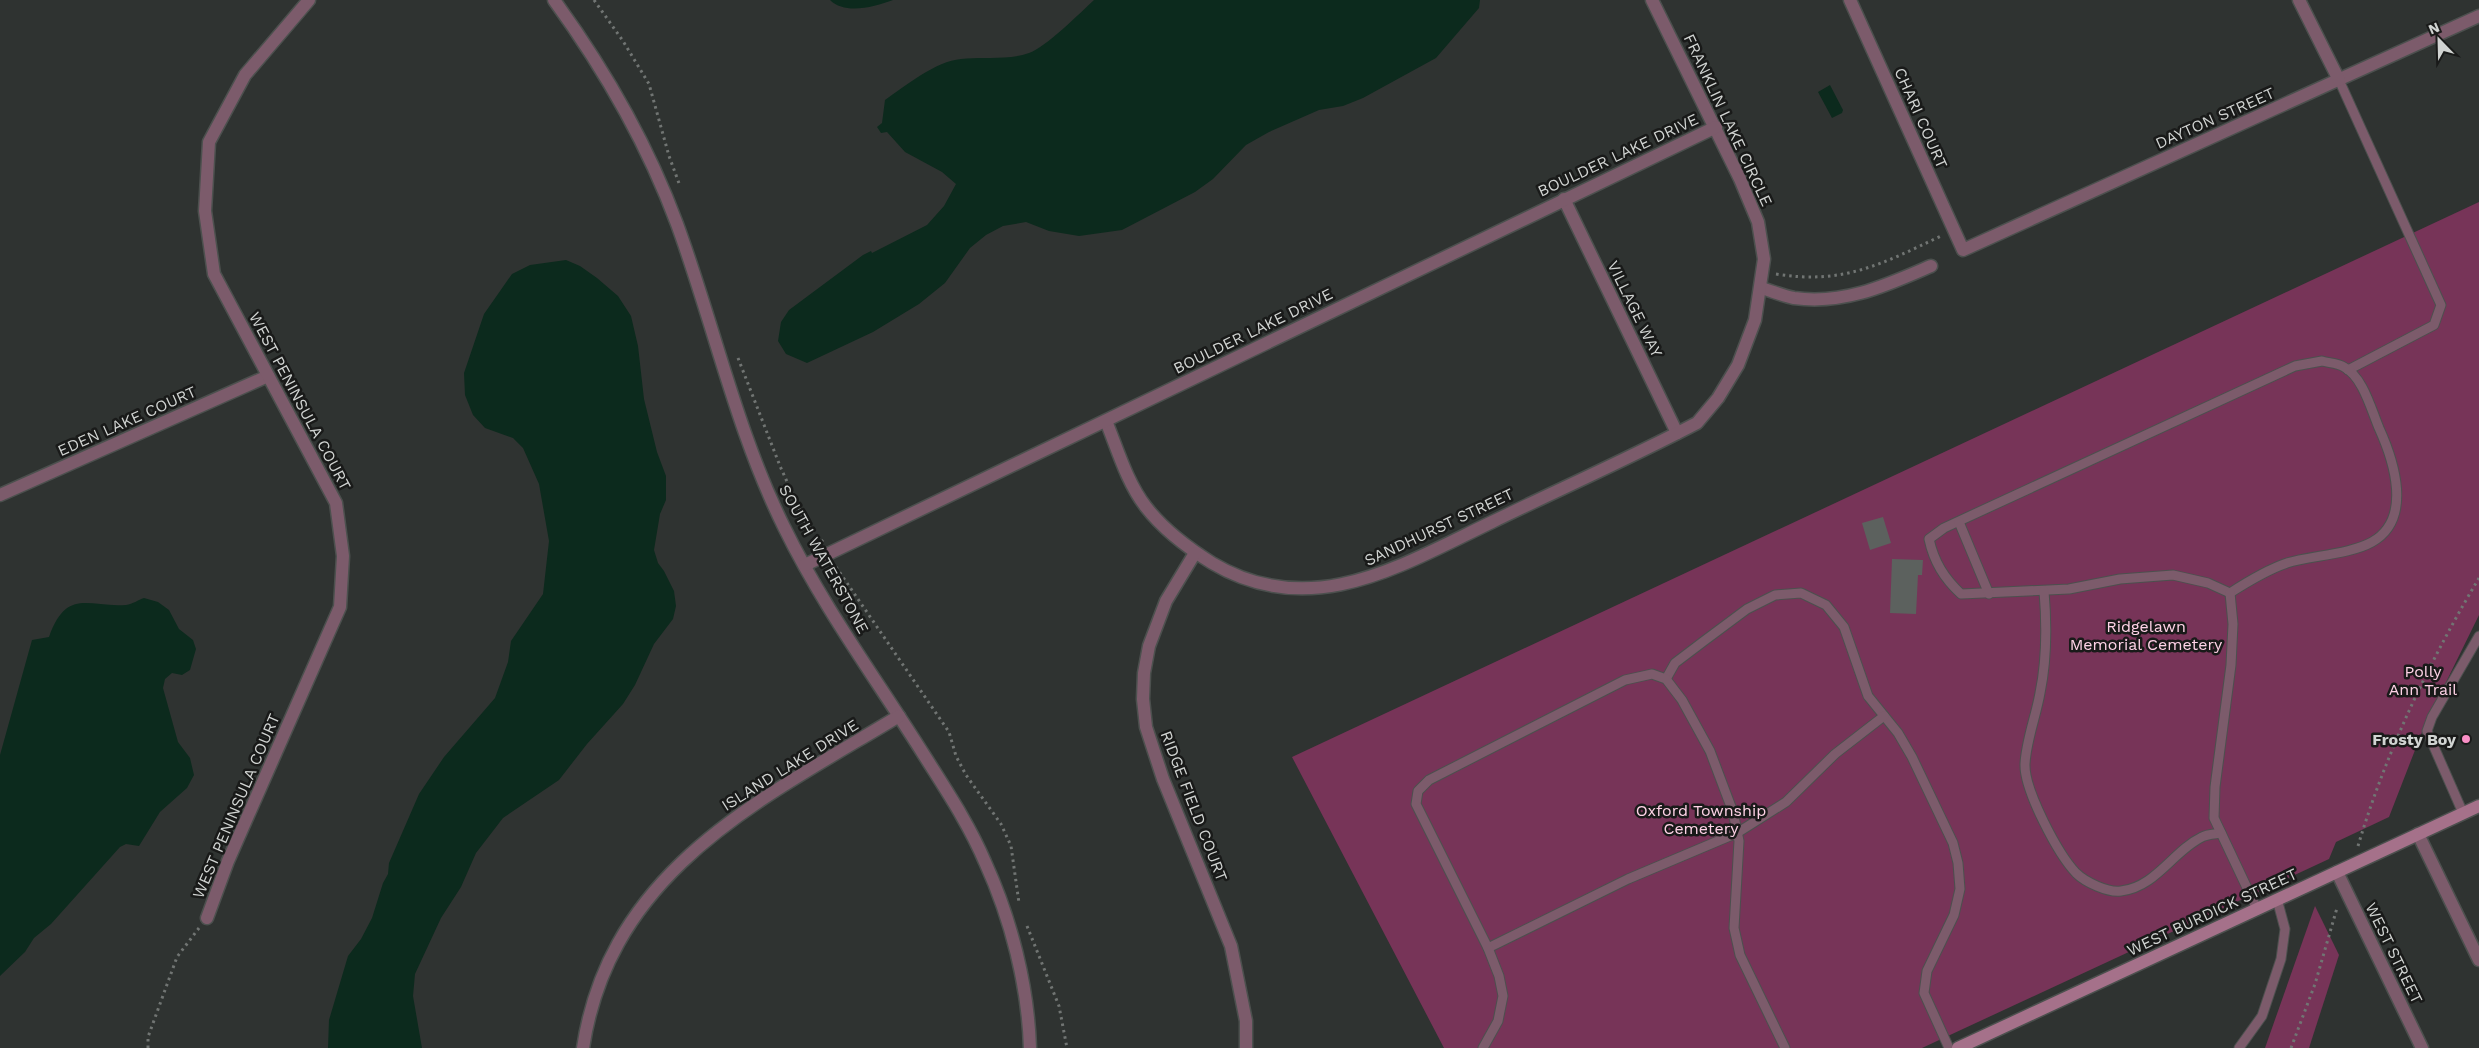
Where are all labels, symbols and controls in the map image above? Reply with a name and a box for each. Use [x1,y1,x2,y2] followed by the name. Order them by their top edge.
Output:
[2414,15,2464,65] north arrow
[2426,19,2442,37] text: N
[1680,31,1776,209] street label: FRANKLIN LAKE CIRCLE
[1890,65,1952,172] street label: CHARI COURT
[2152,83,2278,153] street label: DAYTON STREET
[1535,109,1701,201] street label: BOULDER LAKE DRIVE
[1604,258,1666,360] street label: VILLAGE WAY
[1170,284,1336,378] street label: BOULDER LAKE DRIVE
[245,309,355,494] street label: WEST PENINSULA COURT
[55,382,200,460] street label: EDEN LAKE COURT
[775,481,873,637] street label: SOUTH WATERSTONE
[1361,484,1517,570] street label: SANDHURST STREET
[2070,617,2223,654] park label: Ridgelawn Memorial Cemetery
[2389,662,2457,699] park label: Polly Ann Trail
[188,710,284,901] street label: WEST PENINSULA COURT
[718,715,862,815] street label: ISLAND LAKE DRIVE
[1157,728,1232,884] street label: RIDGE FIELD COURT
[2372,730,2457,749] place label: Frosty Boy
[2460,733,2472,745] marker: Frosty Boy
[1636,801,1766,838] park label: Oxford Township Cemetery
[2124,864,2300,960] street label: WEST BURDICK STREET
[2361,899,2427,1007] street label: WEST STREET

